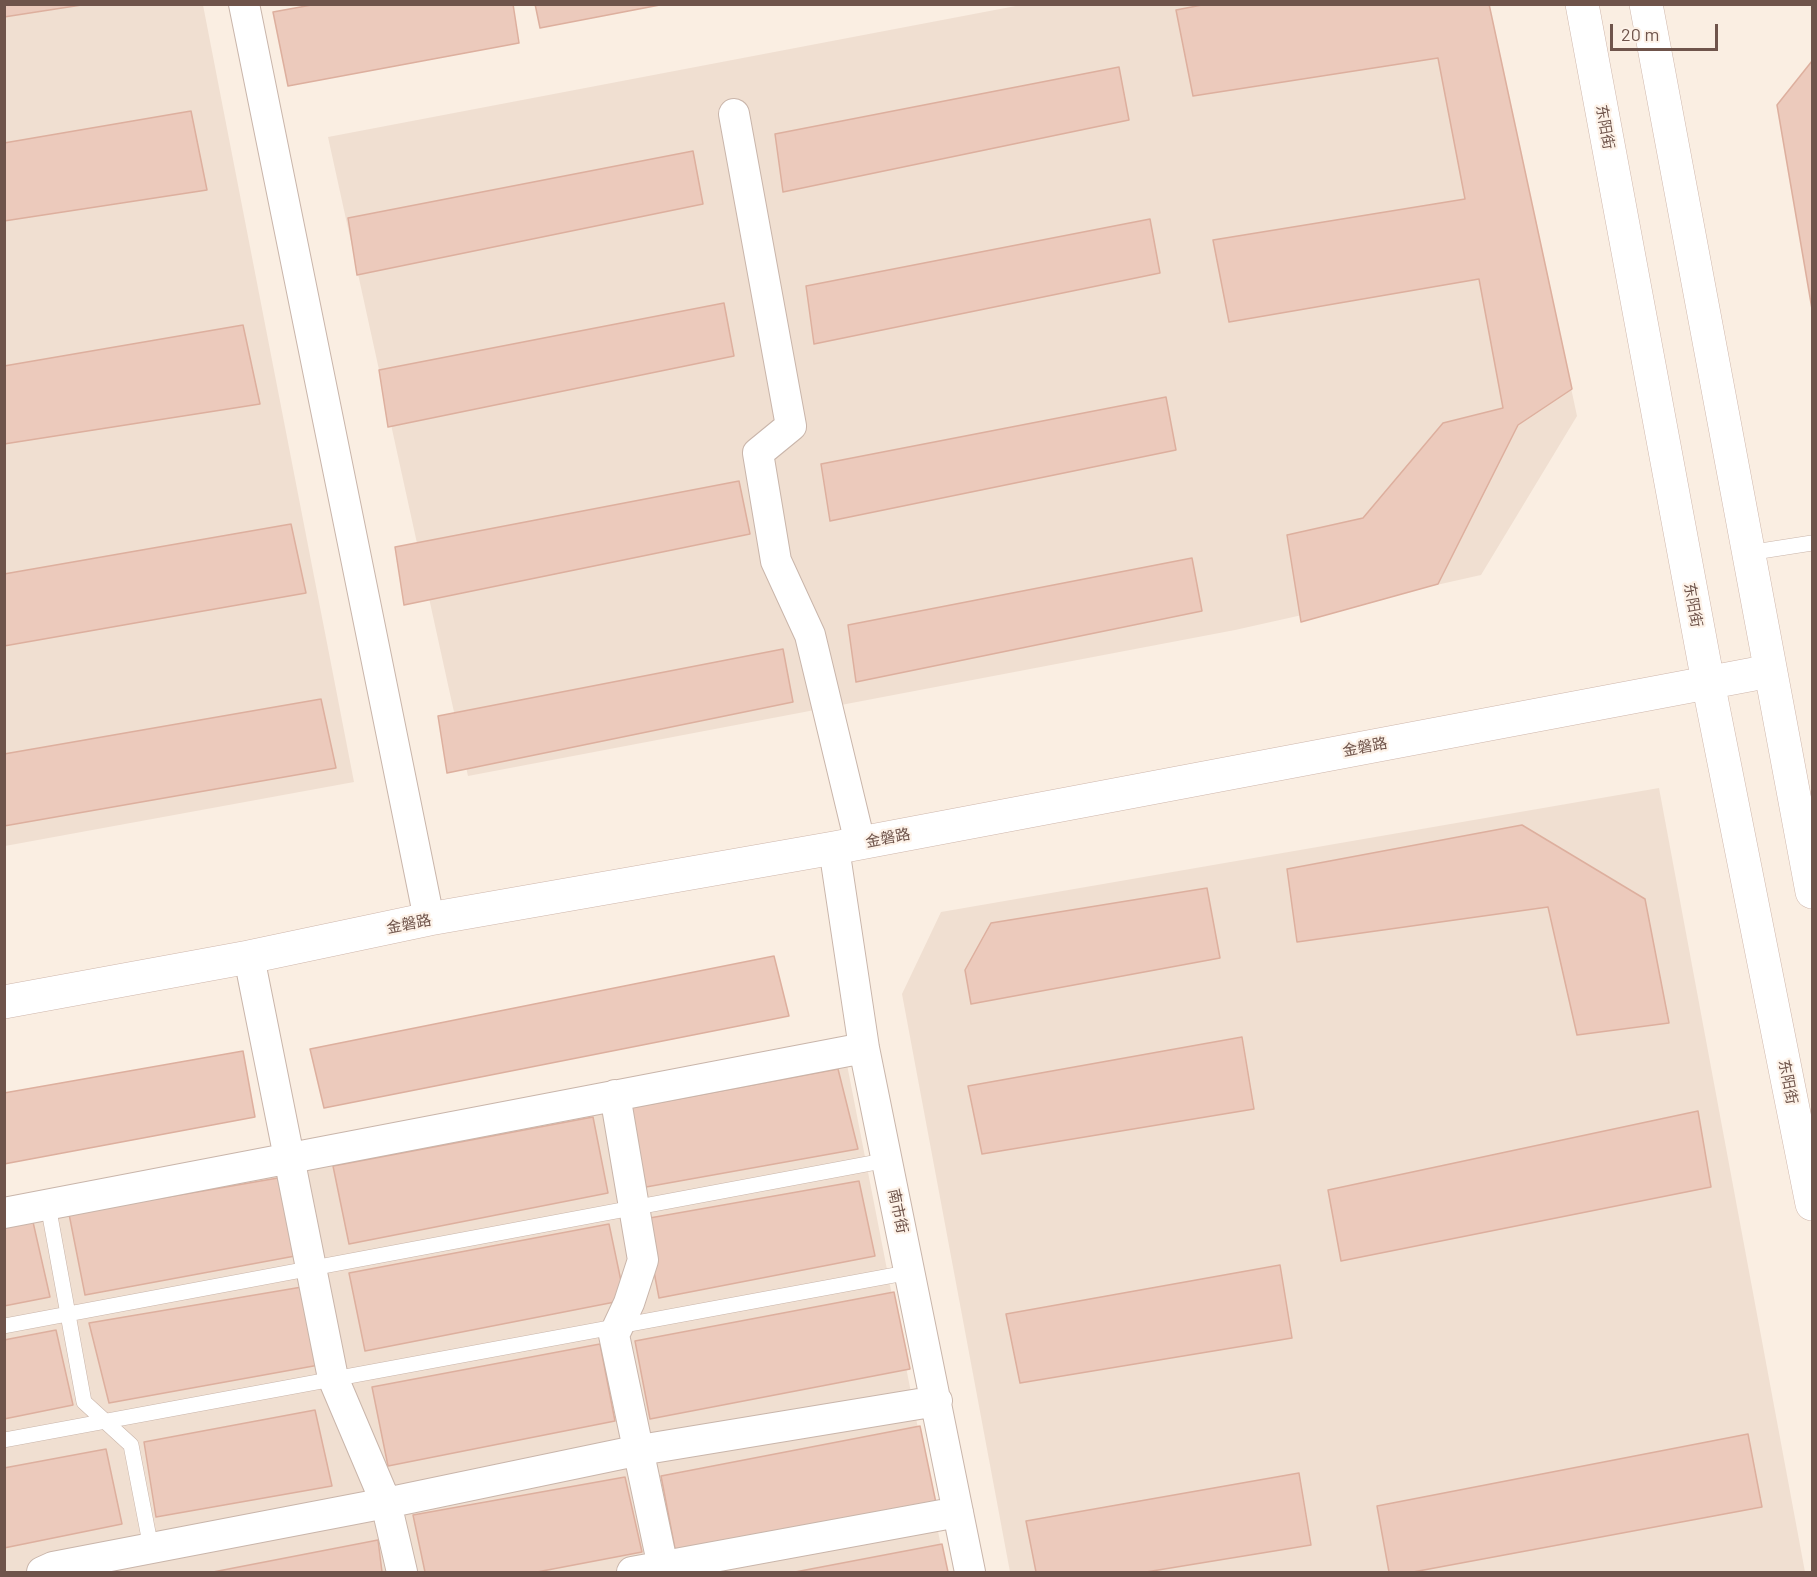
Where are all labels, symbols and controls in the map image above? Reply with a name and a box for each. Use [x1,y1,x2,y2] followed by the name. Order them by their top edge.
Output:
[1613,12,1721,50] scale bar
[1621,23,1659,45] text: 20 m
[1592,103,1618,151] street label: 东阳街
[1680,581,1706,629] street label: 东阳街
[1341,734,1389,760] street label: 金磐路
[864,825,912,851] street label: 金磐路
[385,911,433,937] street label: 金磐路
[1775,1058,1801,1106] street label: 东阳街
[885,1187,911,1235] street label: 南市街

